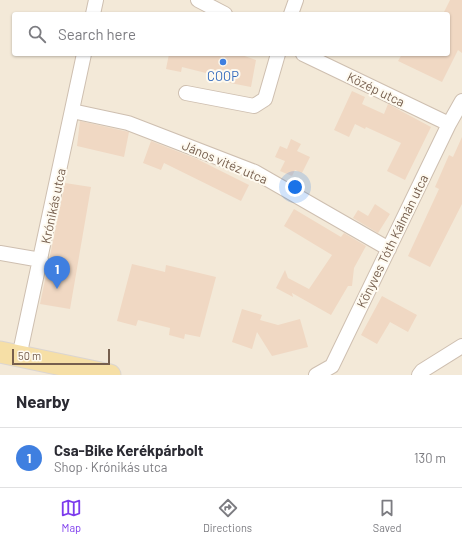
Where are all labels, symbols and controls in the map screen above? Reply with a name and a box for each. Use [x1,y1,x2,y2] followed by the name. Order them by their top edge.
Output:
[12,12,450,56] search box
[26,23,48,45] icon: search
[58,25,136,43] text: Search here
[218,57,228,67] marker: COOP
[207,68,239,84] place label: COOP
[345,68,407,110] street label: Közép utca
[180,137,270,187] street label: János vitéz utca
[37,167,69,245] street label: Krónikás utca
[353,172,431,310] street label: Könyves Tóth Kálmán utca
[285,177,305,197] your location
[44,256,70,289] pin: 1
[12,347,110,366] scale bar
[18,349,41,362] text: 50 m
[16,391,70,411] text: Nearby
[54,441,203,459] text: Csa-Bike Kerékpárbolt
[27,450,31,466] text: 1
[414,450,446,466] text: 130 m
[54,459,167,475] text: Shop · Krónikás utca
[60,497,82,534] tab: Map
[203,497,252,534] tab: Directions
[373,497,402,534] tab: Saved

